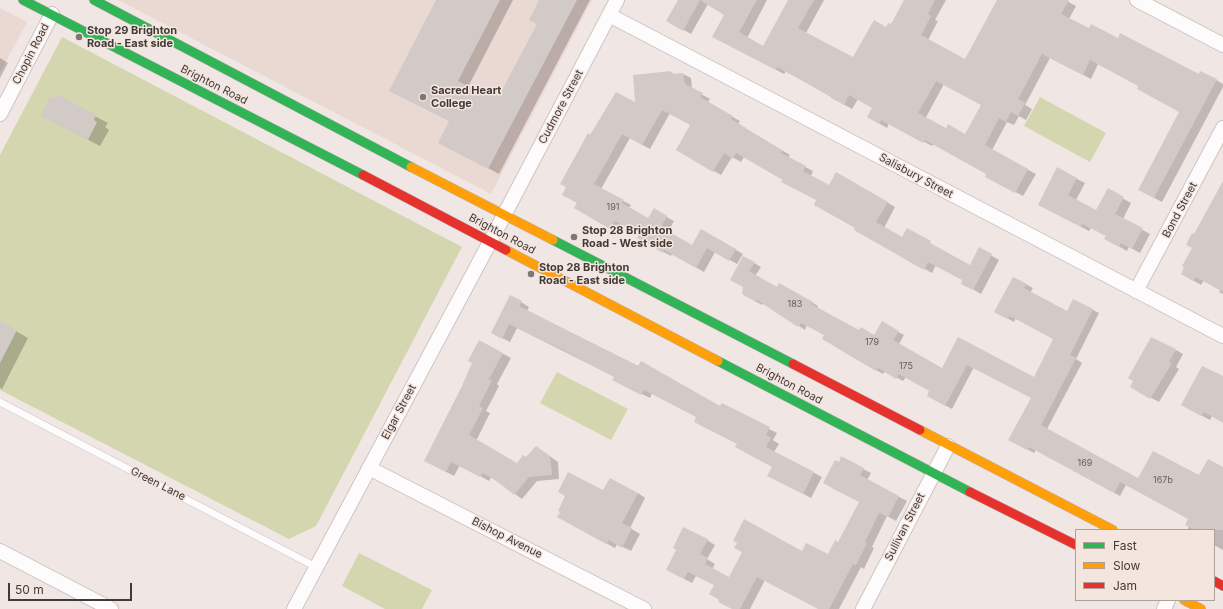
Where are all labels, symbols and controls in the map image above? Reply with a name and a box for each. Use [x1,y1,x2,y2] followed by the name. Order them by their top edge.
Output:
[10,21,52,87] street label: Chopin Road
[87,24,177,50] place label: Stop 29 Brighton Road - East side
[74,32,84,42] marker: Stop 29 Brighton Road - East side
[178,62,250,108] street label: Brighton Road
[536,68,586,146] street label: Cudmore Street
[431,84,501,110] place label: Sacred Heart College
[418,92,428,102] marker: Sacred Heart College
[877,151,955,201] street label: Salisbury Street
[1160,180,1200,240] street label: Bond Street
[607,202,619,212] house number: 191
[466,211,538,257] street label: Brighton Road
[582,224,672,250] place label: Stop 28 Brighton Road - West side
[569,232,579,242] marker: Stop 28 Brighton Road - West side
[539,261,629,287] place label: Stop 28 Brighton Road - East side
[526,269,536,279] marker: Stop 28 Brighton Road - East side
[788,299,802,309] house number: 183
[865,337,879,347] house number: 179
[753,361,825,407] street label: Brighton Road
[899,361,913,371] house number: 175
[379,382,419,442] street label: Elgar Street
[1078,458,1092,468] house number: 169
[128,465,188,503] street label: Green Lane
[1153,475,1173,485] house number: 167b
[882,491,928,563] street label: Sullivan Street
[470,515,544,561] street label: Bishop Avenue
[1075,529,1215,601] legend
[1113,538,1137,553] text: Fast
[1113,558,1140,573] text: Slow
[10,575,134,601] scale bar
[1113,578,1137,593] text: Jam
[15,582,44,597] text: 50 m

